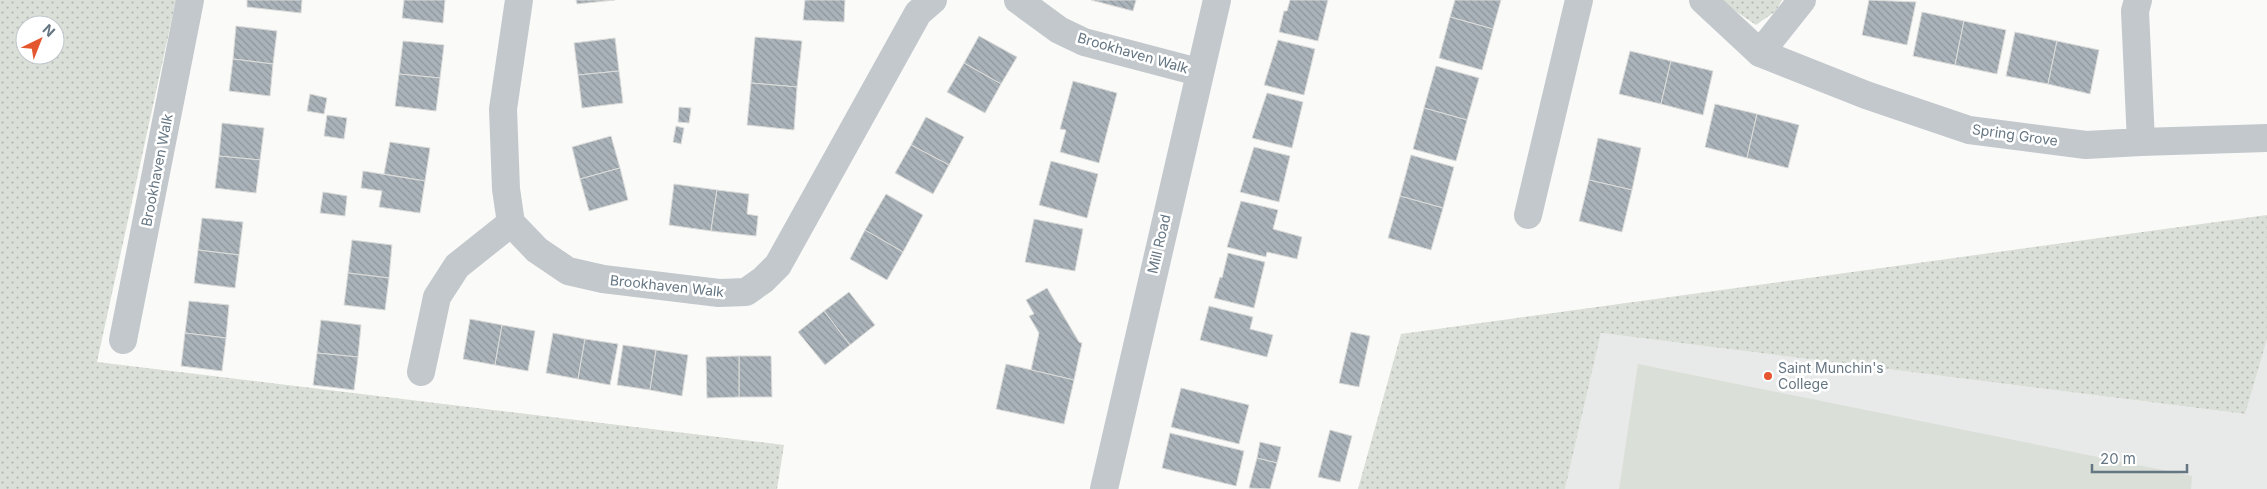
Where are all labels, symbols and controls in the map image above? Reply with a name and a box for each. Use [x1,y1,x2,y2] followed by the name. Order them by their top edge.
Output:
[15,15,65,65] north arrow
[40,20,59,40] text: N
[1076,29,1191,77] street label: Brookhaven Walk
[137,112,176,228] street label: Brookhaven Walk
[1971,120,2059,149] street label: Spring Grove
[1143,212,1174,275] street label: Mill Road
[609,271,725,300] street label: Brookhaven Walk
[1778,359,1884,392] place label: Saint Munchin's College
[1762,370,1774,382] marker: Saint Munchin's College
[2092,442,2187,474] scale bar
[2100,449,2136,468] text: 20 m

